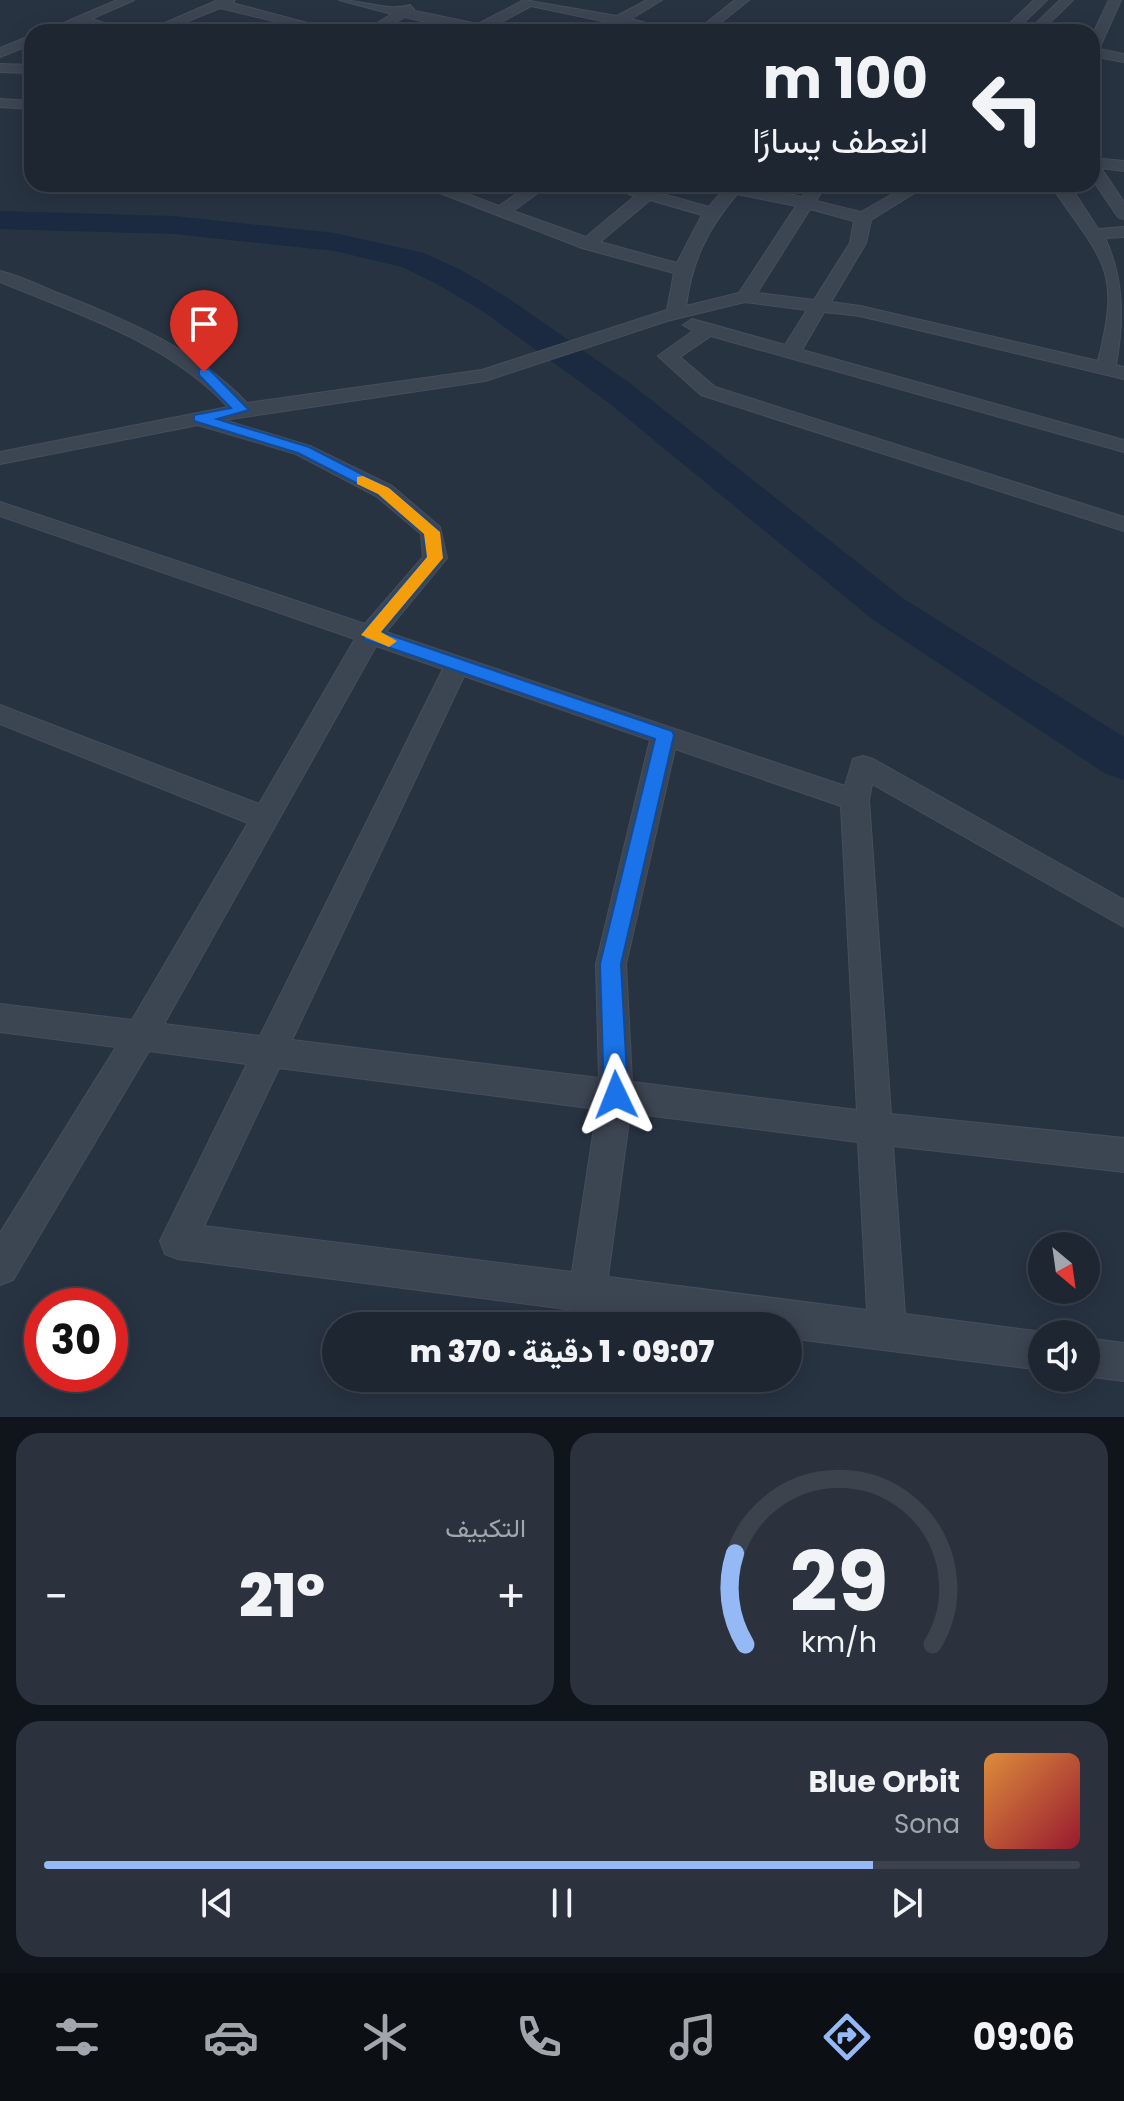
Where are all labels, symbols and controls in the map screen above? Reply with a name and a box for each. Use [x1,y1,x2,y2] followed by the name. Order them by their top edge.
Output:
[763,39,928,118] text: 100 m
[956,56,1060,160] icon: left
[752,115,928,166] text: انعطف يسارًا
[170,290,238,372] pin
[182,302,226,346] icon: arrive
[574,1053,658,1137] position arrow
[1028,1232,1100,1304] north arrow
[1028,1232,1100,1392] map controls
[24,1288,128,1392] speed limit sign: 30
[1028,1320,1100,1392] button: sound
[410,1330,714,1373] text: 09:07 · 1 دقيقة · 370 m
[445,1510,526,1546] text: التكييف
[790,1524,888,1640] text: 29
[239,1554,325,1638] text: 21°
[44,1566,68,1627] text: −
[496,1566,526,1627] text: +
[801,1622,877,1662] text: km/h
[809,1760,960,1803] text: Blue Orbit
[894,1806,960,1842] text: Sona
[195,1881,239,1925] icon: previous
[540,1881,584,1925] icon: pause
[885,1881,929,1925] icon: next
[49,2009,105,2065] icon: filters
[203,2009,259,2065] icon: car
[357,2009,413,2065] icon: climate
[511,2009,567,2065] icon: phone
[665,2009,721,2065] icon: music
[819,2009,875,2065] icon: directions
[973,2012,1075,2063] text: 09:06

